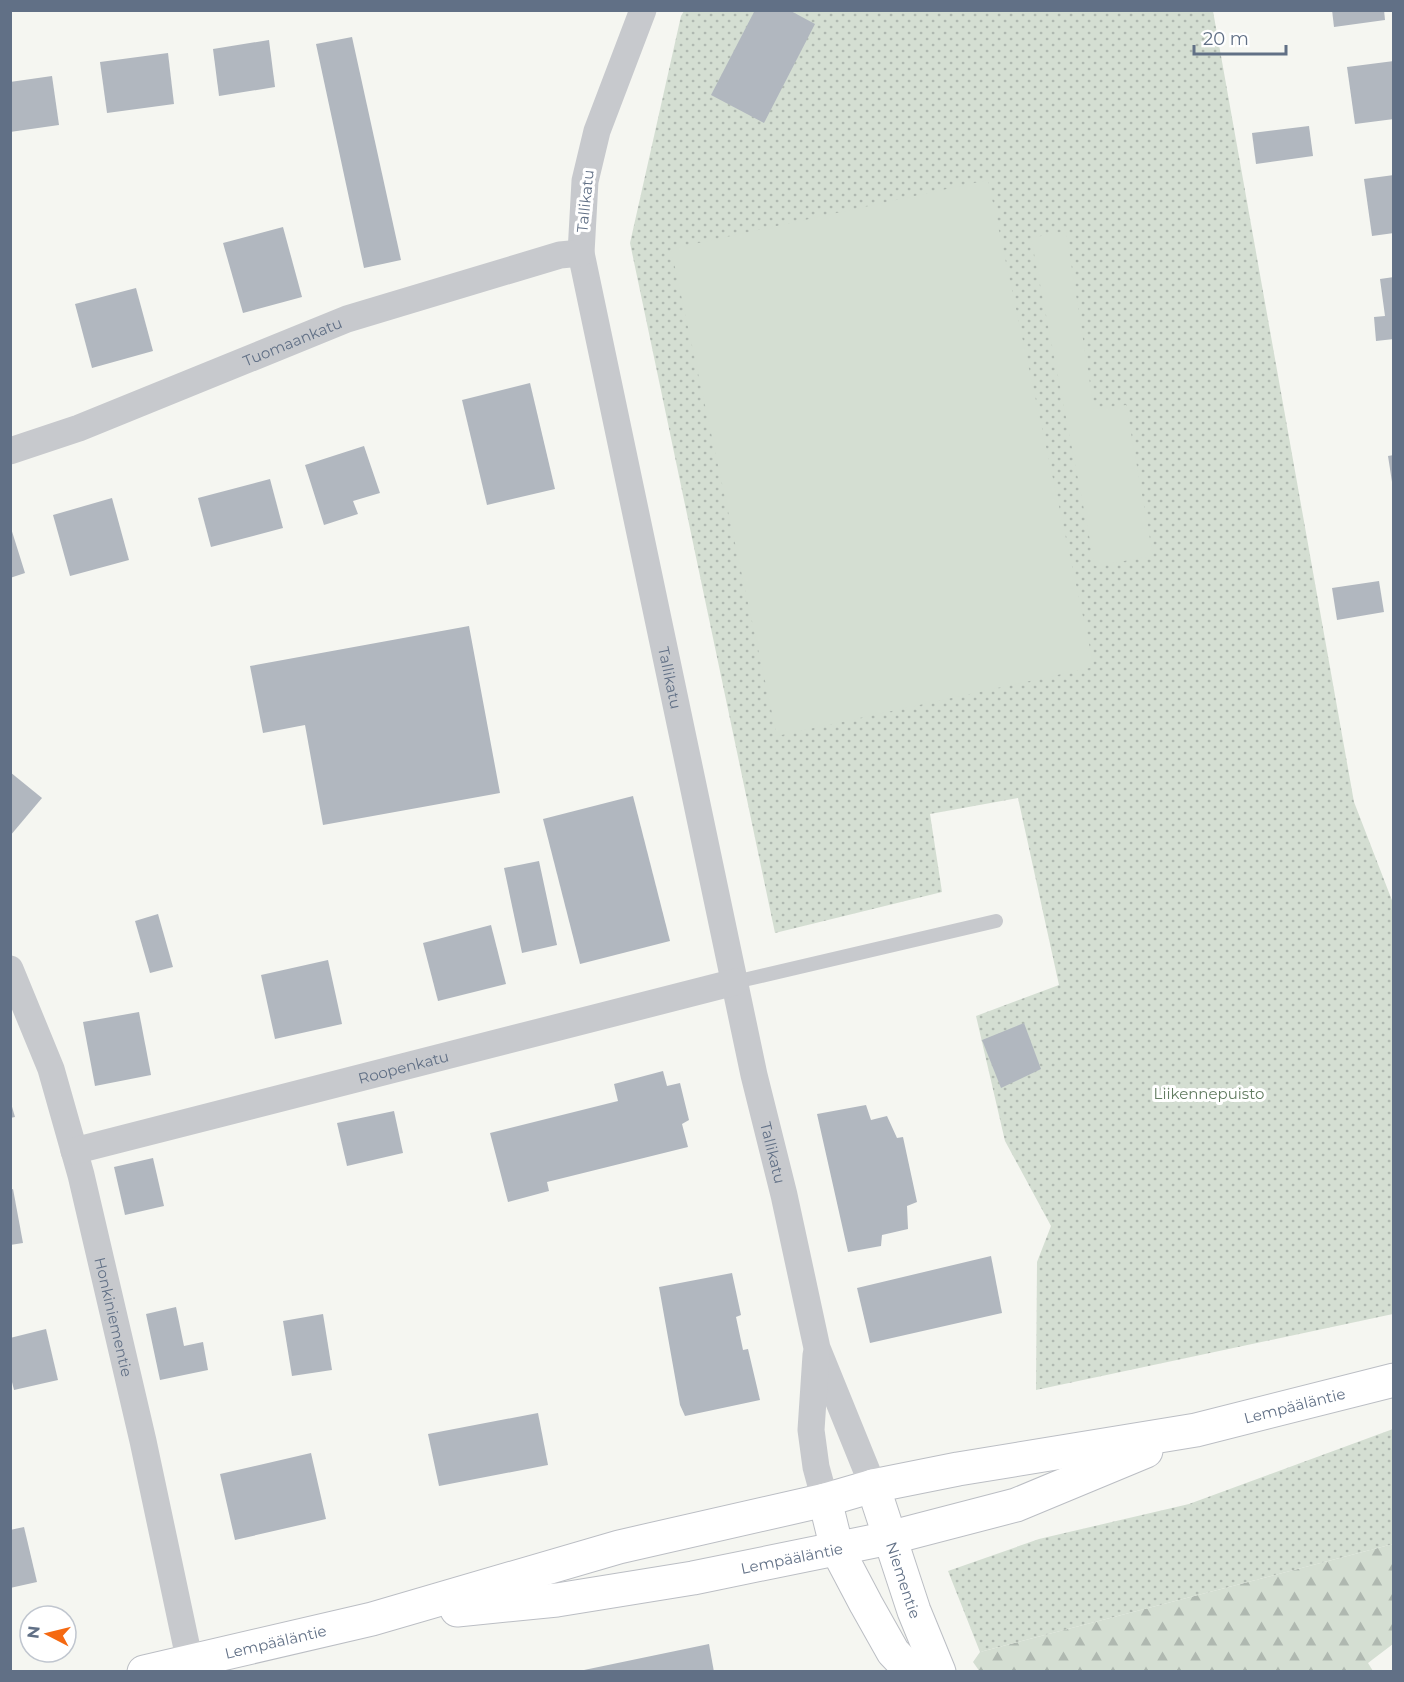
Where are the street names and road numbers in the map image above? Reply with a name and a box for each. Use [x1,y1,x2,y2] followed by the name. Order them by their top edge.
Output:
[572,169,598,233] street label: Tallikatu
[240,313,345,370] street label: Tuomaankatu
[655,645,686,711] street label: Tallikatu
[356,1046,451,1087] street label: Roopenkatu
[757,1120,790,1186] street label: Tallikatu
[91,1255,137,1379] street label: Honkiniementie
[1242,1383,1347,1427] street label: Lempääläntie
[739,1538,844,1578] street label: Lempääläntie
[882,1539,926,1621] street label: Niementie
[223,1620,328,1662] street label: Lempääläntie

